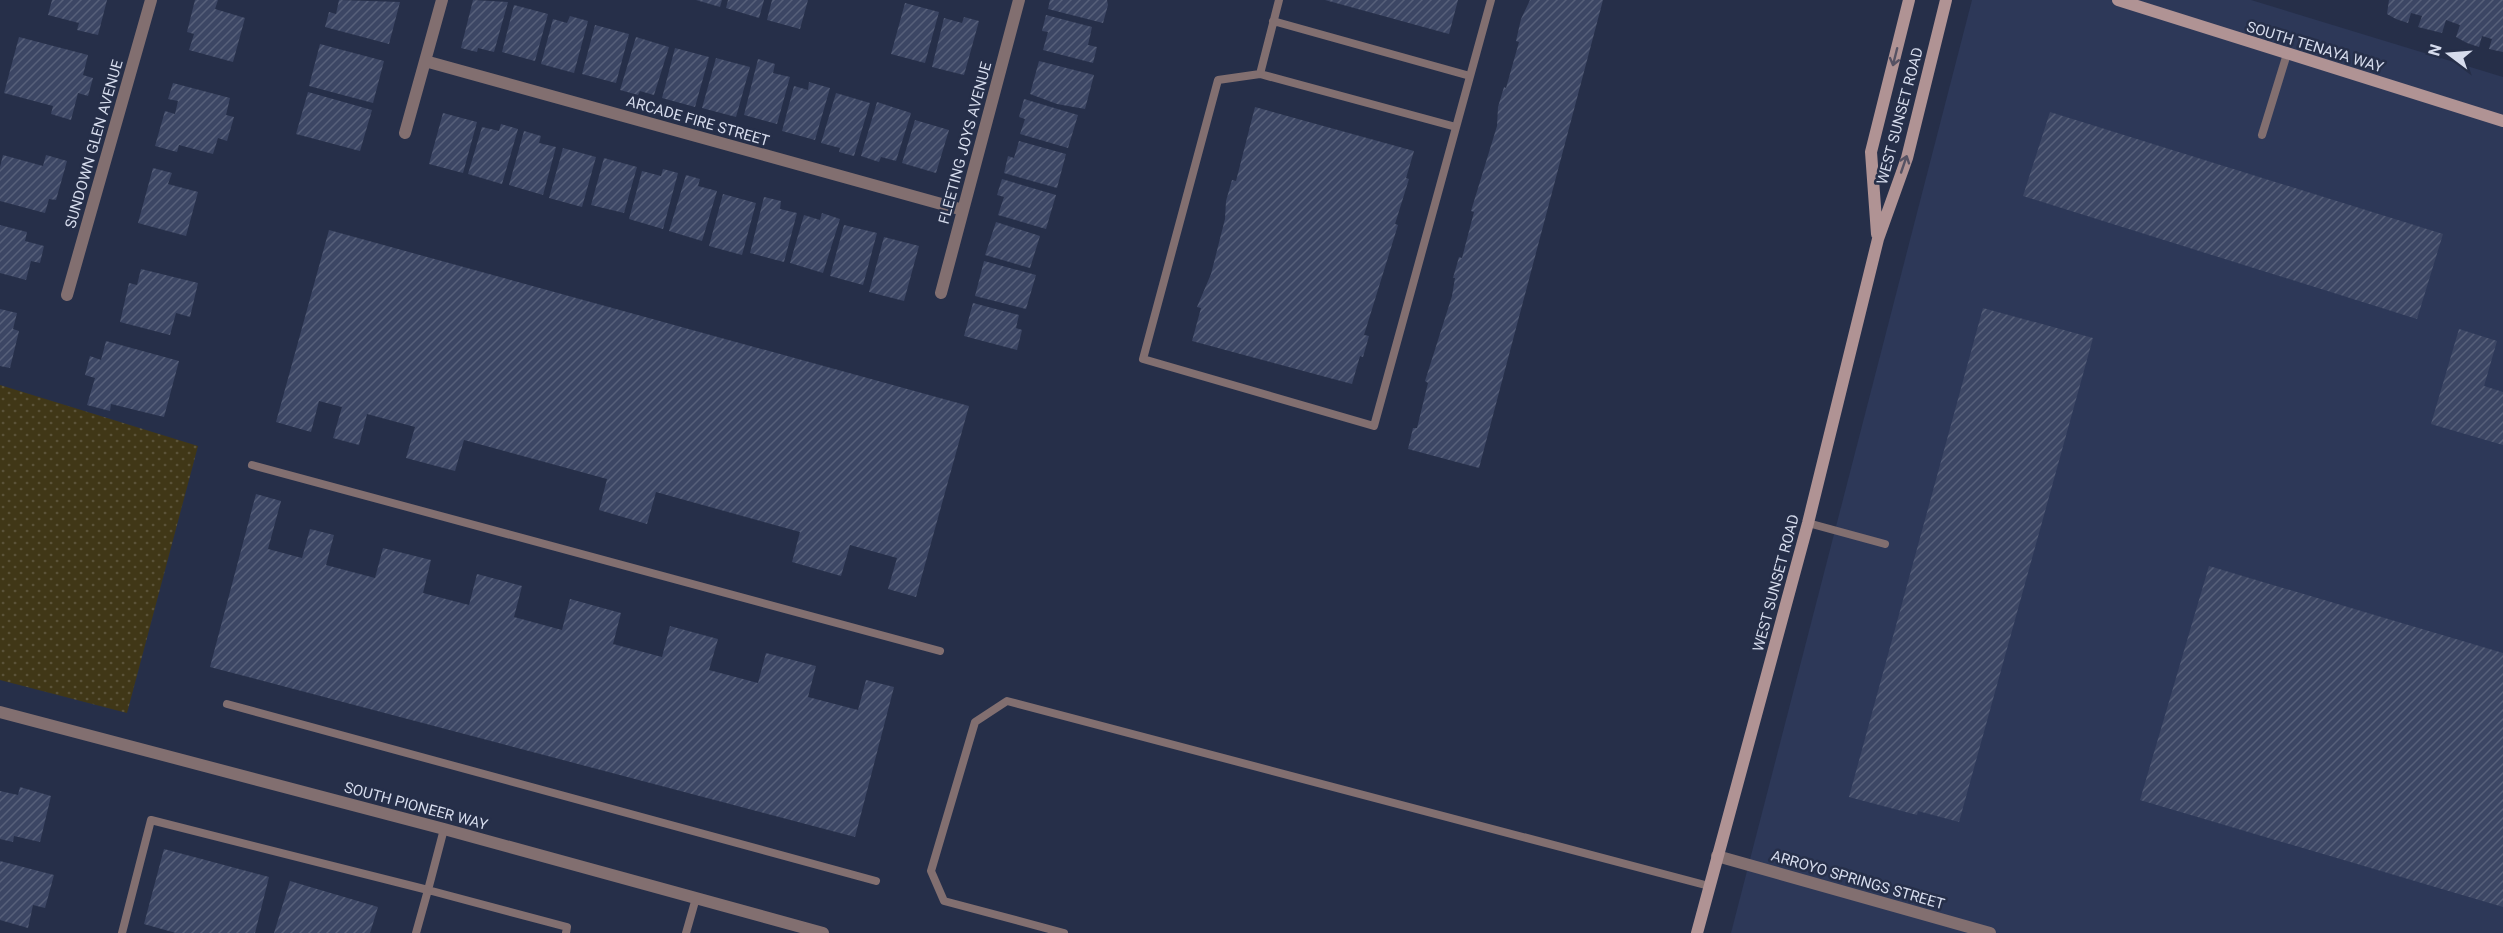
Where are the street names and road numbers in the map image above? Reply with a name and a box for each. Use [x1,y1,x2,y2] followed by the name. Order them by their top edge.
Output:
[2244,18,2386,76] street label: SOUTH TENAYA WAY
[1873,45,1927,187] street label: WEST SUNSET ROAD
[61,57,127,230] street label: SUNDOWN GLEN AVENUE
[935,59,995,226] street label: FLEETING JOYS AVENUE
[624,92,772,150] street label: ARCADE FIRE STREET
[1749,512,1803,654] street label: WEST SUNSET ROAD
[342,778,490,834] street label: SOUTH PIONEER WAY
[1769,847,1947,913] street label: ARROYO SPRINGS STREET

